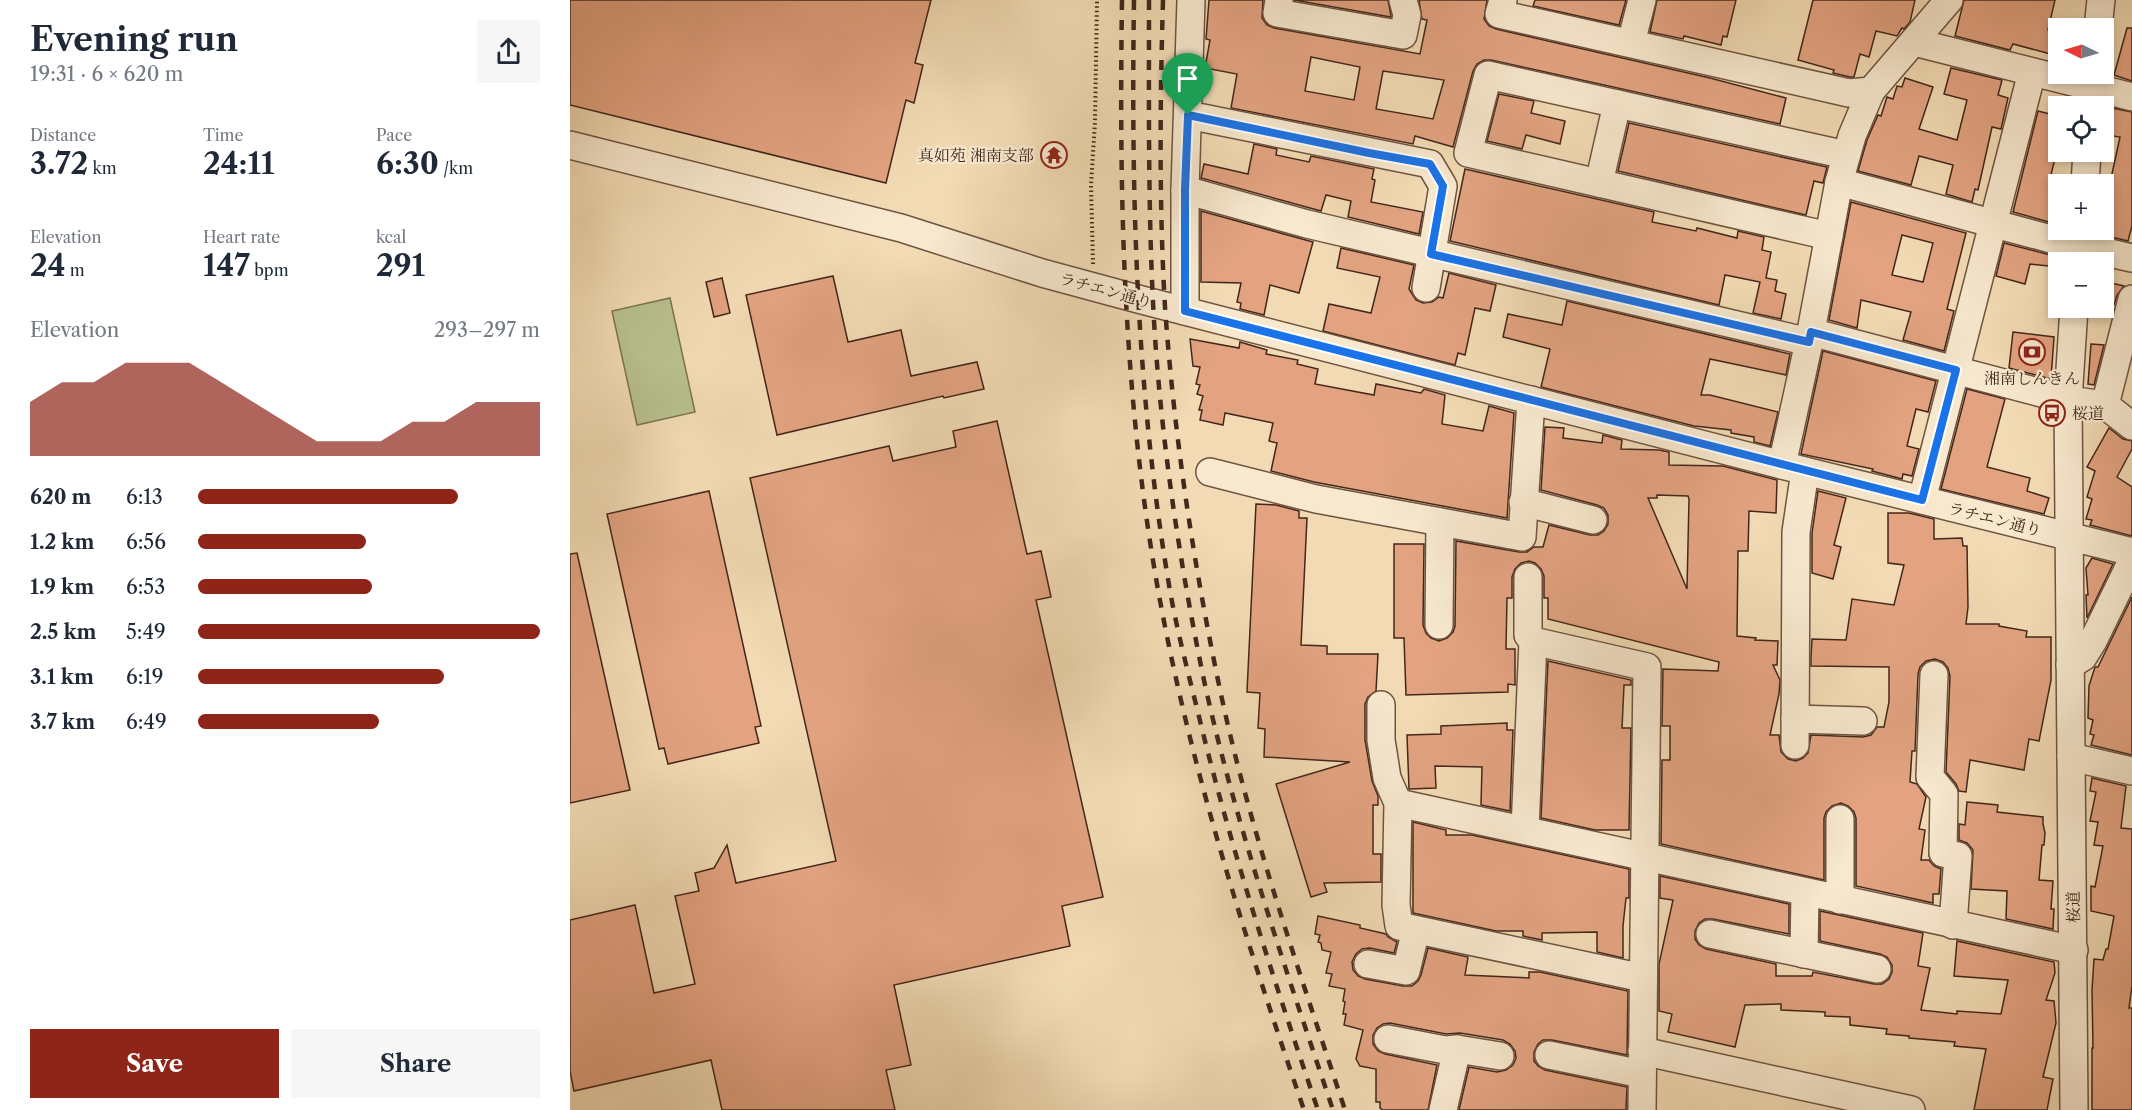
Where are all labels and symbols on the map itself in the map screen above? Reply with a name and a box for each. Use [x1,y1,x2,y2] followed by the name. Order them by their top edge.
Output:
[2048,18,2114,84] north arrow
[1162,53,1213,115] pin
[1039,140,1069,170] temple icon: 真如苑 湘南支部
[918,145,1034,165] place label: 真如苑 湘南支部
[1057,268,1155,312] street label: ラチエン通り
[2017,337,2047,367] bank icon: 湘南しんきん
[1984,368,2080,388] place label: 湘南しんきん
[2037,398,2067,428] bus stop icon: 桜道
[2072,403,2104,423] place label: 桜道
[1946,498,2044,540] street label: ラチエン通り
[2063,891,2083,923] street label: 桜道

